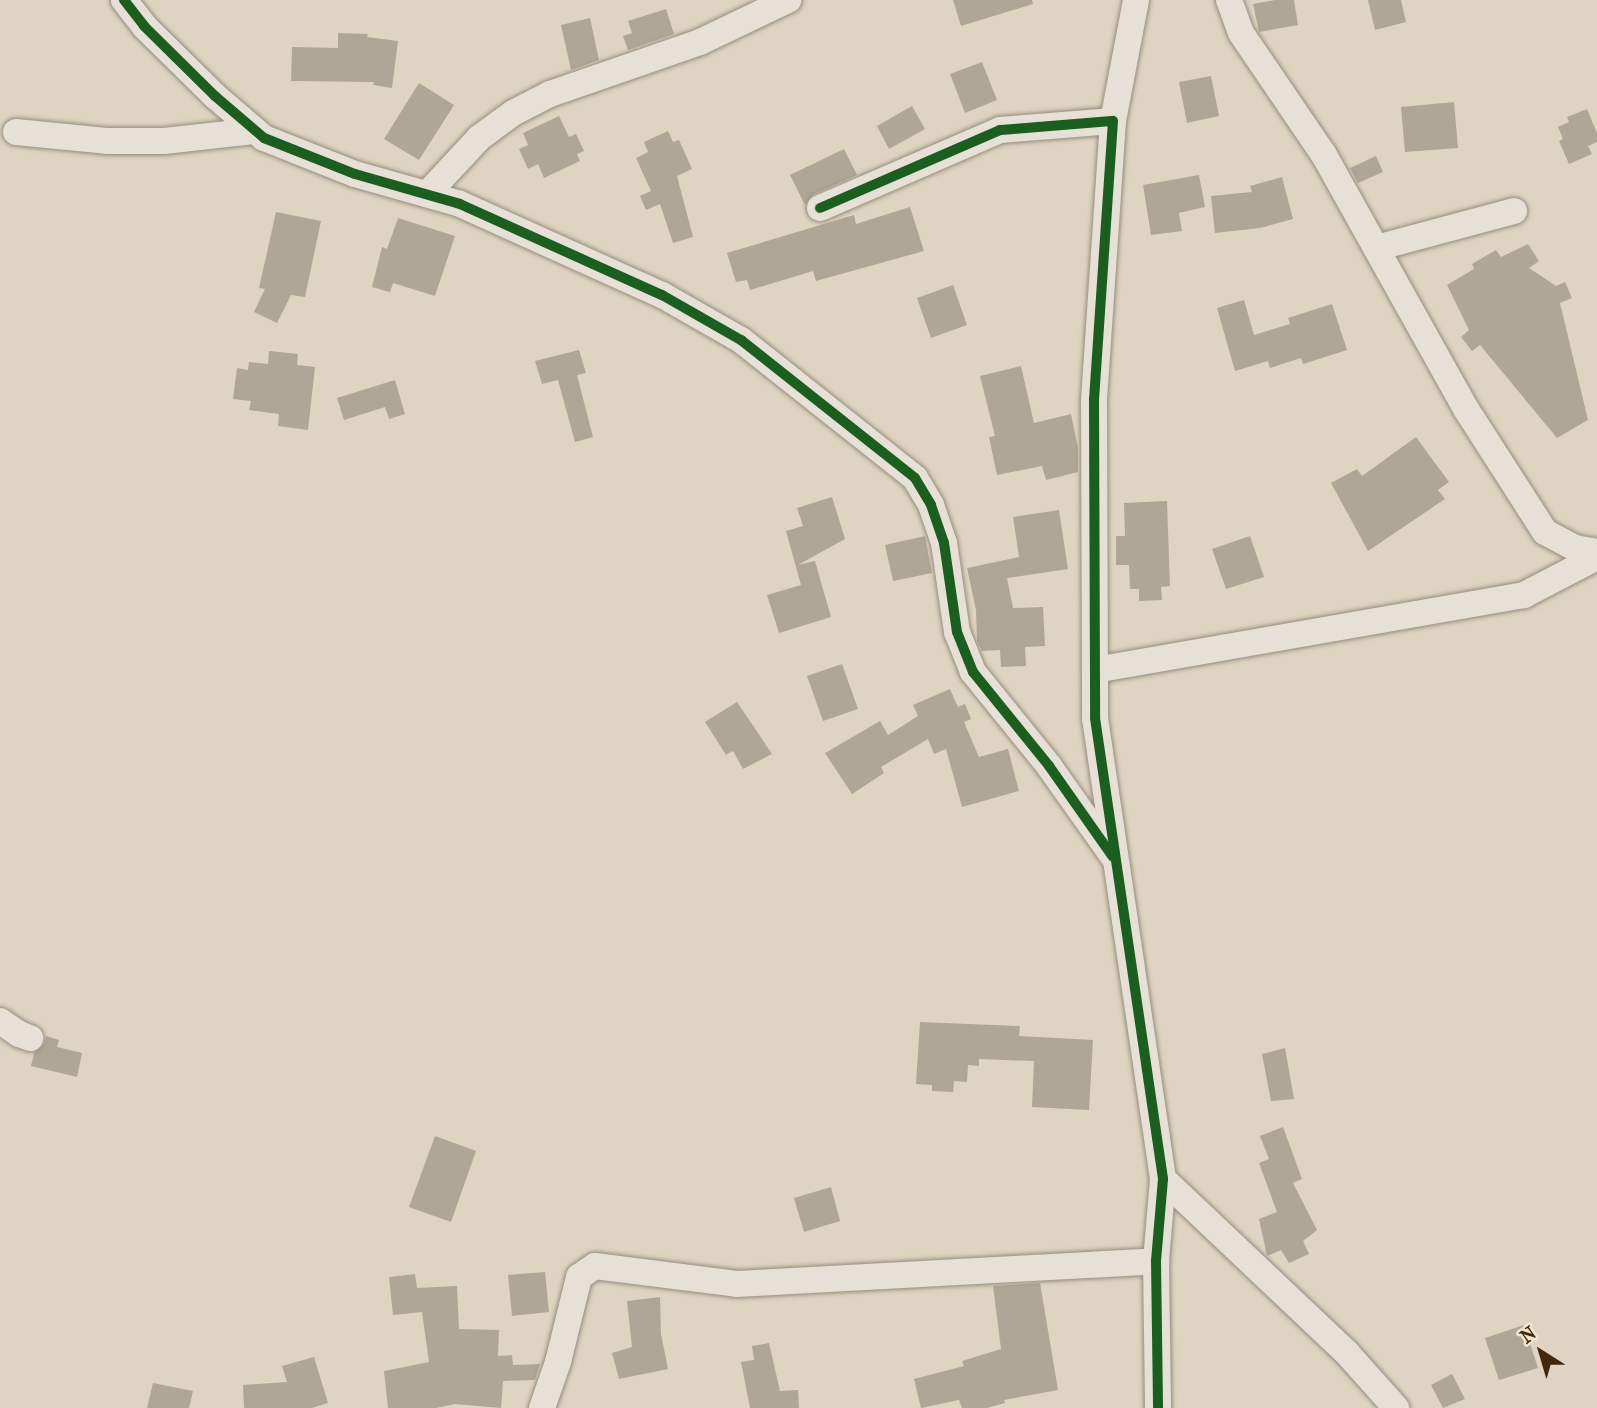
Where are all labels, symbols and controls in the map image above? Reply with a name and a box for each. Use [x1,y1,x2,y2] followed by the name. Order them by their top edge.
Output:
[1506,1317,1576,1387] north arrow
[1516,1322,1541,1348] text: N

